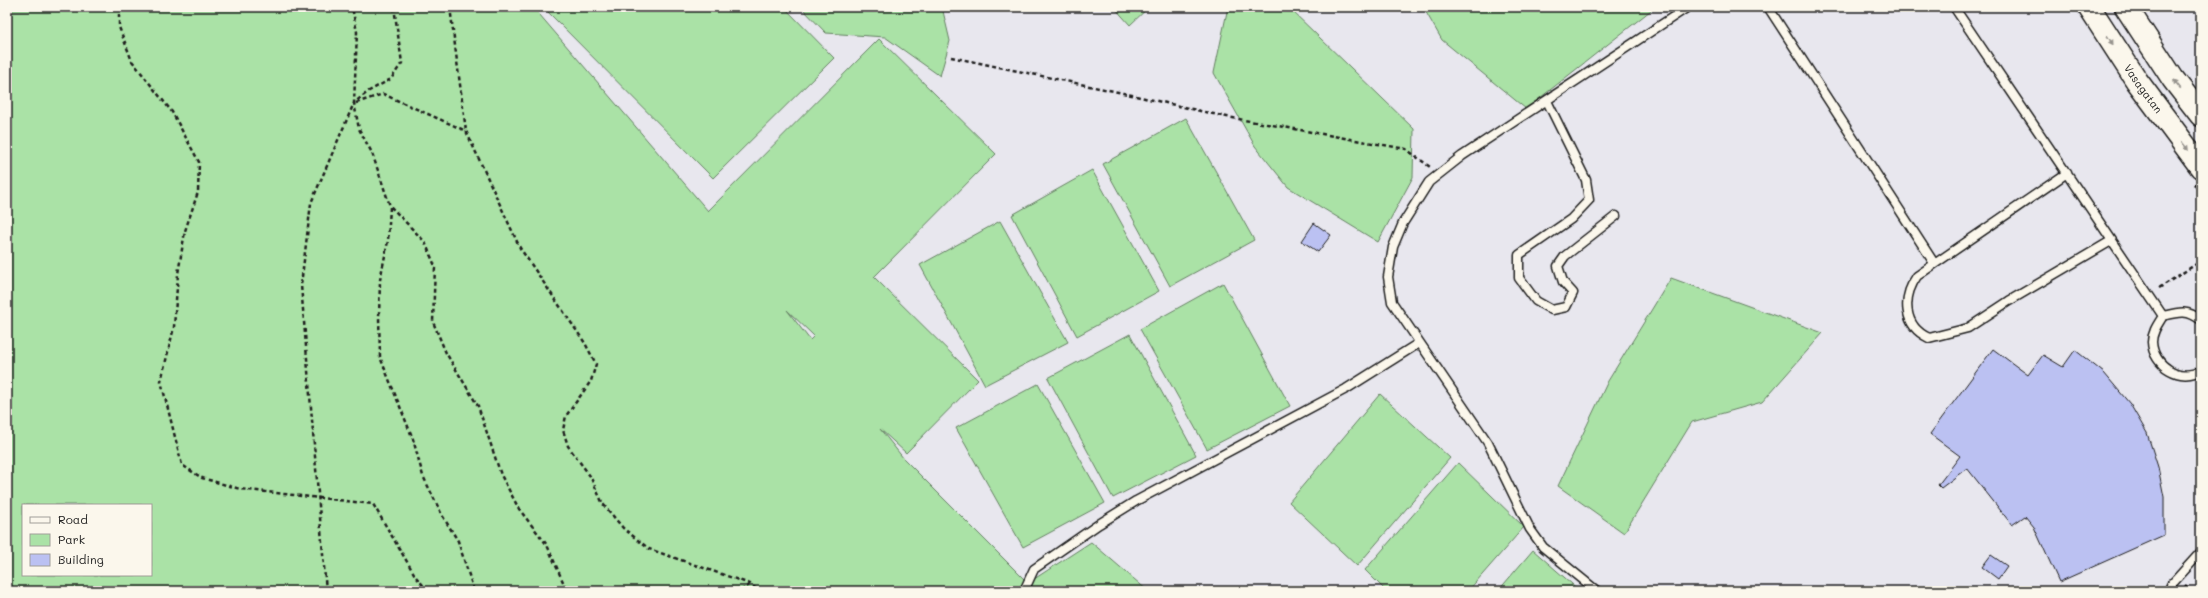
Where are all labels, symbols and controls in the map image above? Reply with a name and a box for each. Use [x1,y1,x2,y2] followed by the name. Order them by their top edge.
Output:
[2107,34,2114,46] one-way arrow
[2121,61,2166,116] street label: Vasagatan
[2173,78,2181,89] one-way arrow
[2181,141,2189,151] one-way arrow
[22,504,152,576] legend
[58,511,88,527] text: Road
[58,531,85,547] text: Park
[58,551,104,567] text: Building

